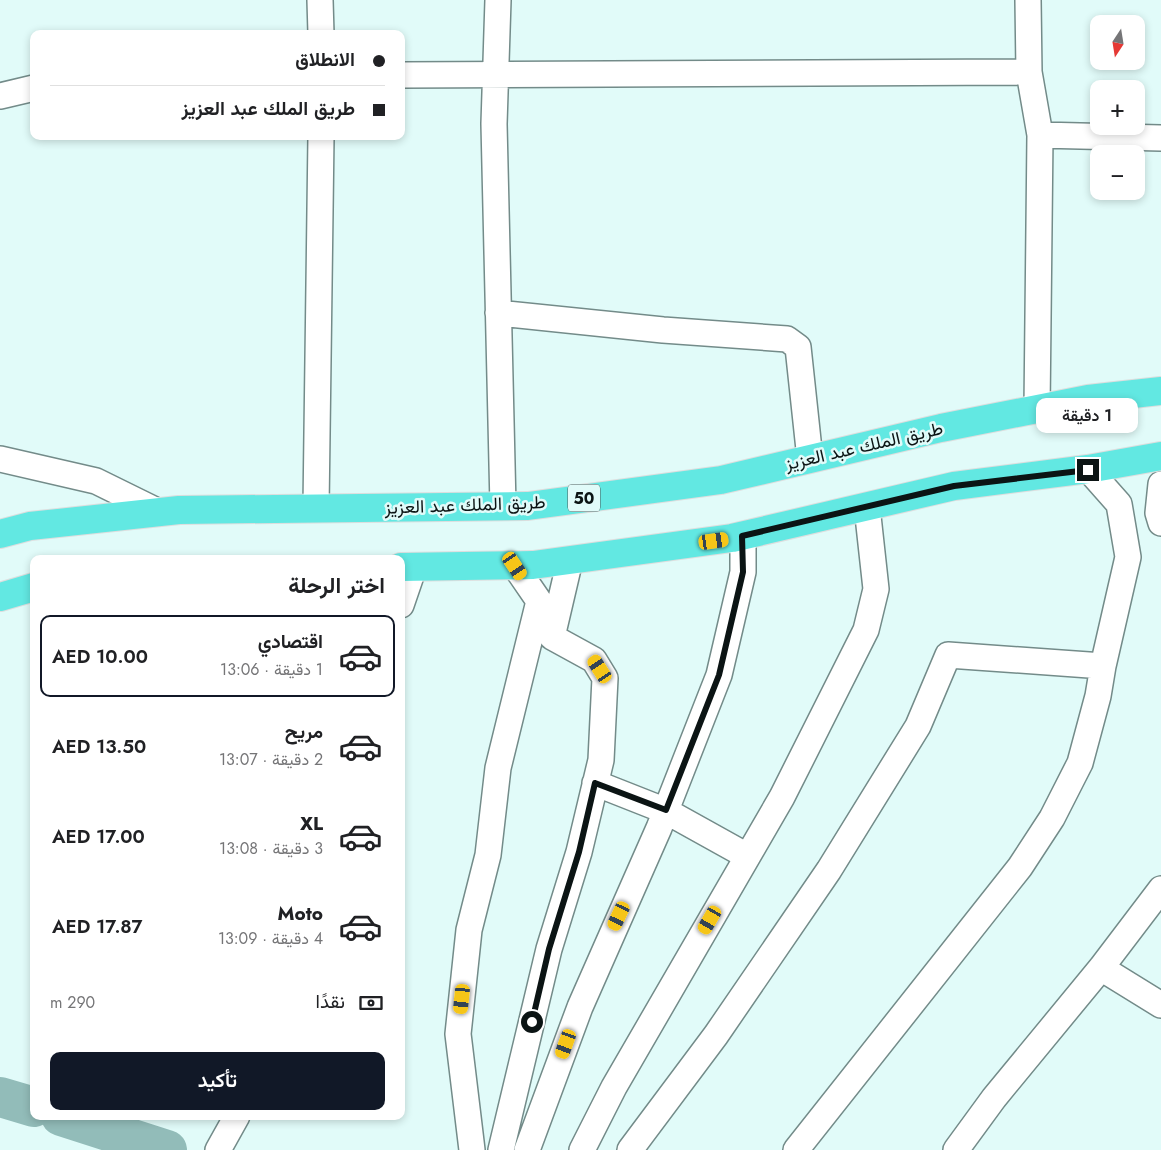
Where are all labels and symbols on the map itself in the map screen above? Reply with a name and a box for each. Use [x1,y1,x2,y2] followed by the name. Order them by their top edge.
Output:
[1090,15,1145,70] north arrow
[1037,398,1139,432] callout: 1 دقيقة
[782,415,945,477] street label: طريق الملك عبد العزيز
[1077,459,1099,481] route end
[568,484,600,512] road number: 50
[383,489,546,521] street label: طريق الملك عبد العزيز
[698,531,729,551] car
[500,549,529,583] car
[585,652,614,686] car
[605,899,632,933] car
[696,903,723,937] car
[452,983,471,1015] car
[521,1011,543,1033] route start
[553,1027,578,1061] car

